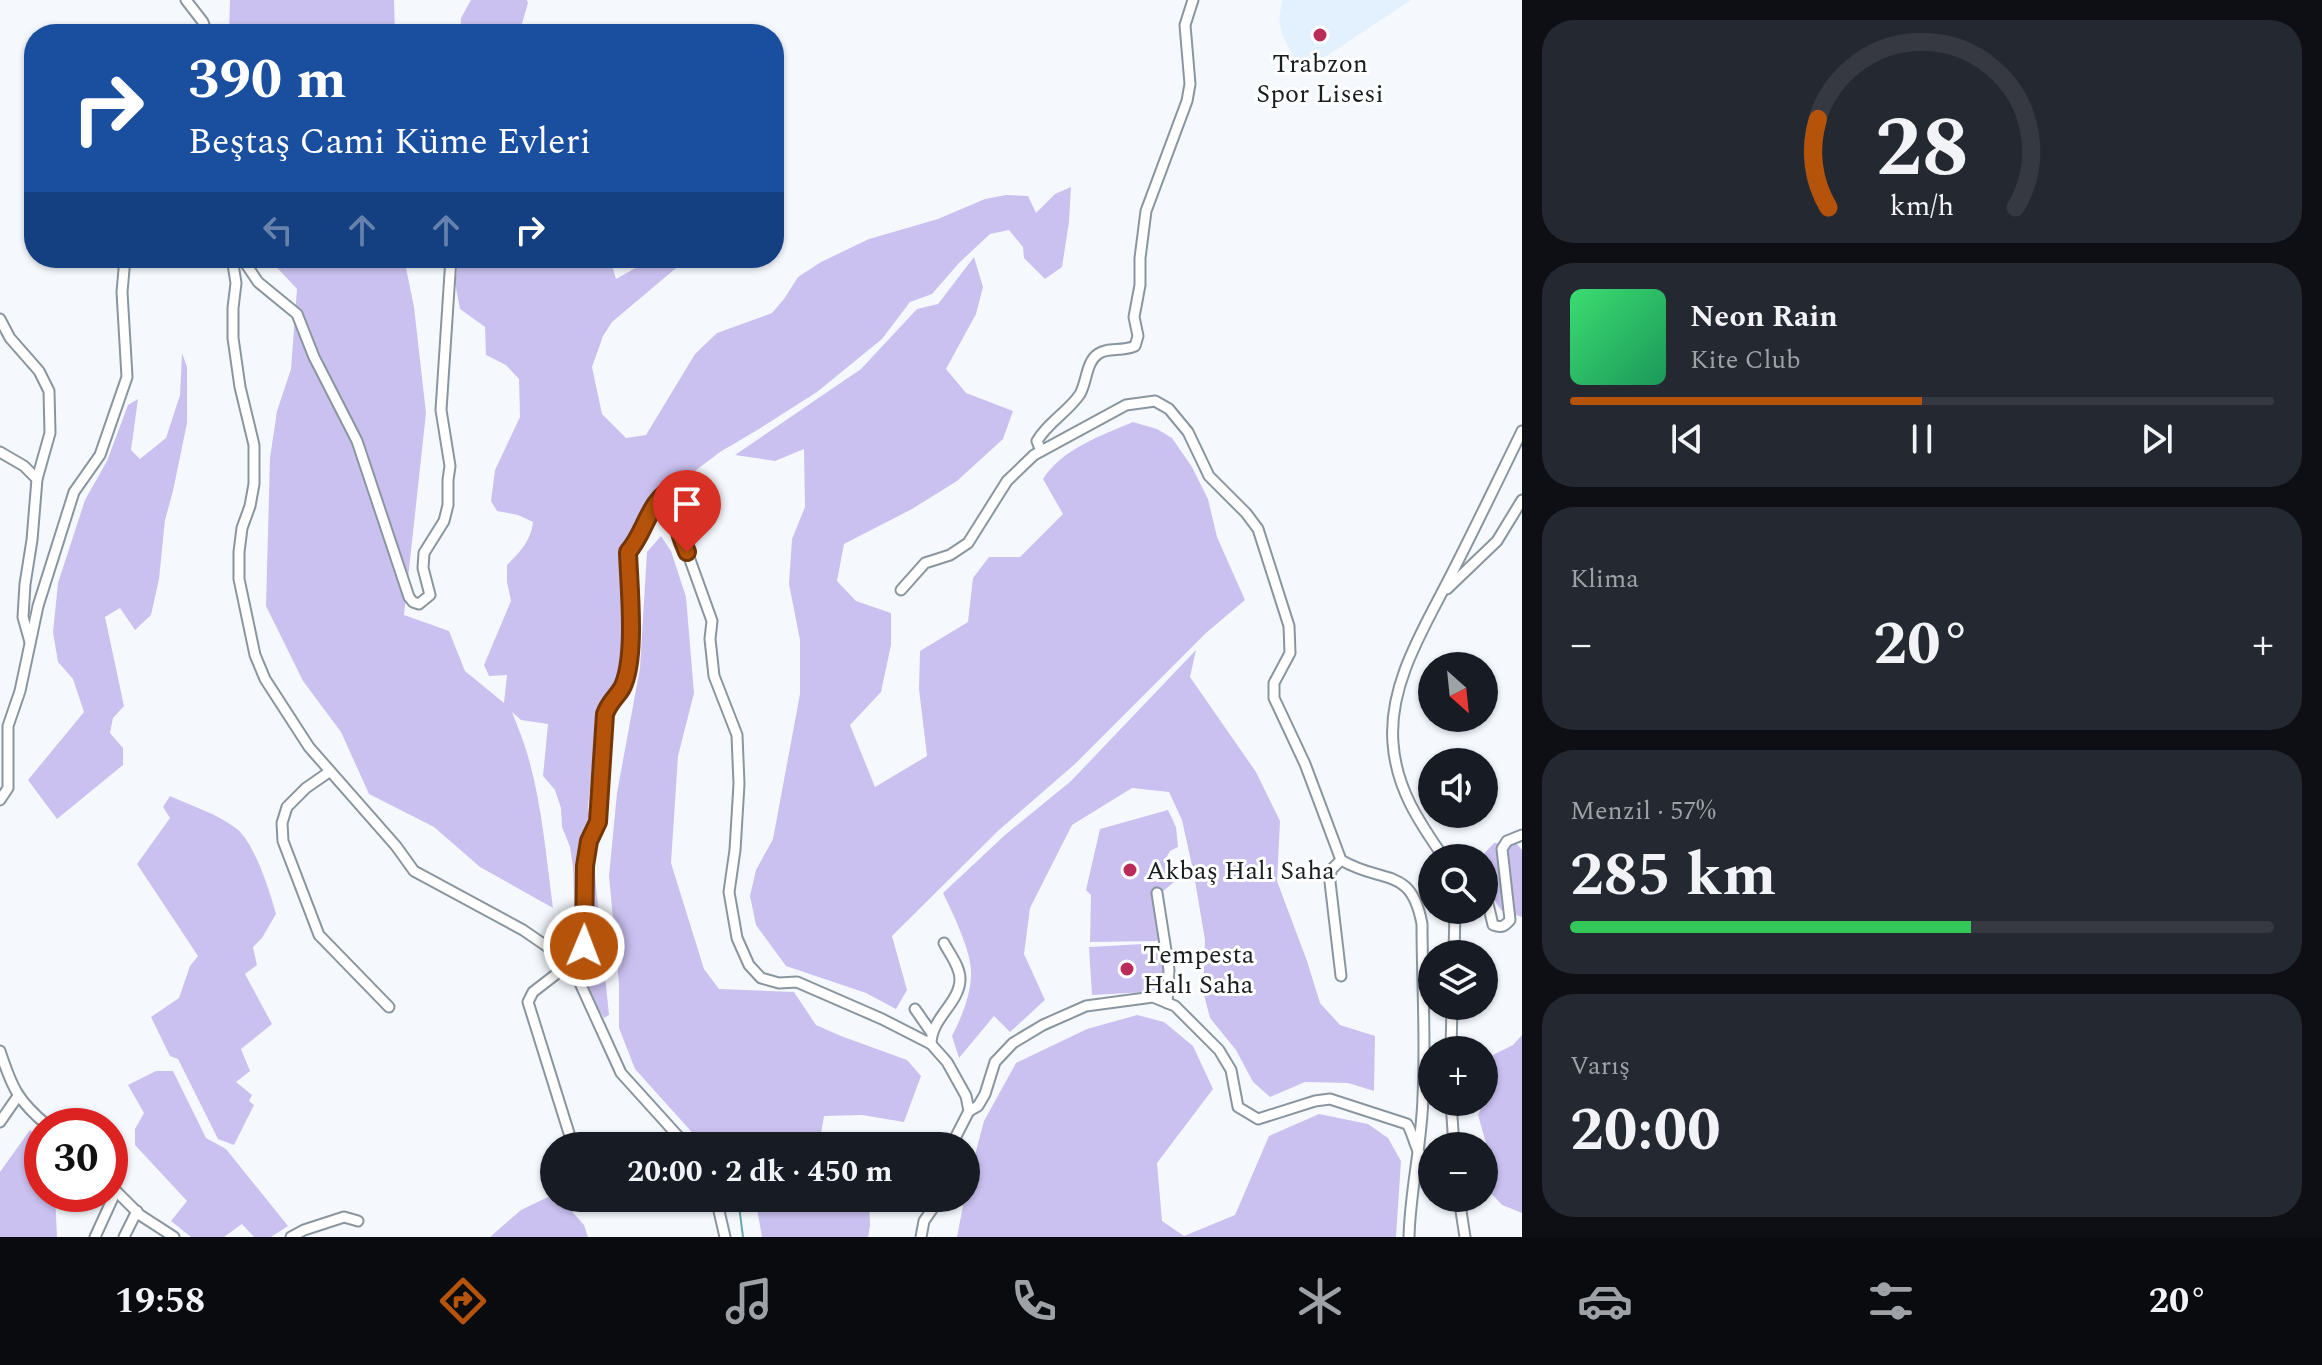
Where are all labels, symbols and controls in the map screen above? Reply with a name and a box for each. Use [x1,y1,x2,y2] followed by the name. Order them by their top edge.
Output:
[1311,26,1329,44] marker: Trabzon Spor Lisesi
[188,38,347,123] text: 390 m
[1256,44,1384,114] place label: Trabzon Spor Lisesi
[56,56,160,160] icon: right
[1875,85,1969,212] text: 28
[188,115,591,170] text: Beştaş Cami Küme Evleri
[1890,185,1954,228] text: km/h
[256,208,300,252] icon: left
[340,208,384,252] icon: ahead
[424,208,468,252] icon: ahead
[508,208,552,252] icon: right
[1690,294,1838,340] text: Neon Rain
[1690,340,1801,380] text: Kite Club
[1665,417,1709,461] icon: previous
[1900,417,1944,461] icon: pause
[2135,417,2179,461] icon: next
[653,470,721,552] pin
[665,482,709,526] icon: arrive
[1570,559,1639,599] text: Klima
[1873,599,1971,691] text: 20°
[1570,611,1592,678] text: −
[2252,611,2274,678] text: +
[1418,652,1498,732] north arrow
[1418,652,1498,1212] map controls
[1418,748,1498,828] button: sound
[1570,791,1716,831] text: Menzil · 57%
[1570,830,1776,922] text: 285 km
[1418,844,1498,924] button: search
[1146,851,1335,891] place label: Akbaş Halı Saha
[1121,861,1139,879] marker: Akbaş Halı Saha
[542,904,626,988] position arrow
[1143,935,1255,1005] place label: Tempesta Halı Saha
[1418,940,1498,1020] button: layers
[1118,960,1136,978] marker: Tempesta Halı Saha
[1418,1036,1498,1116] button: +
[1570,1046,1630,1086] text: Varış
[1570,1085,1721,1177] text: 20:00
[24,1108,128,1212] speed limit sign: 30
[1418,1132,1498,1212] button: −
[627,1149,893,1195] text: 20:00 · 2 dk · 450 m
[435,1273,491,1329] icon: directions
[721,1273,777,1329] icon: music
[1006,1273,1062,1329] icon: phone
[1292,1273,1348,1329] icon: climate
[1577,1273,1633,1329] icon: car
[1863,1273,1919,1329] icon: filters
[115,1274,205,1329] text: 19:58
[2149,1274,2207,1329] text: 20°

